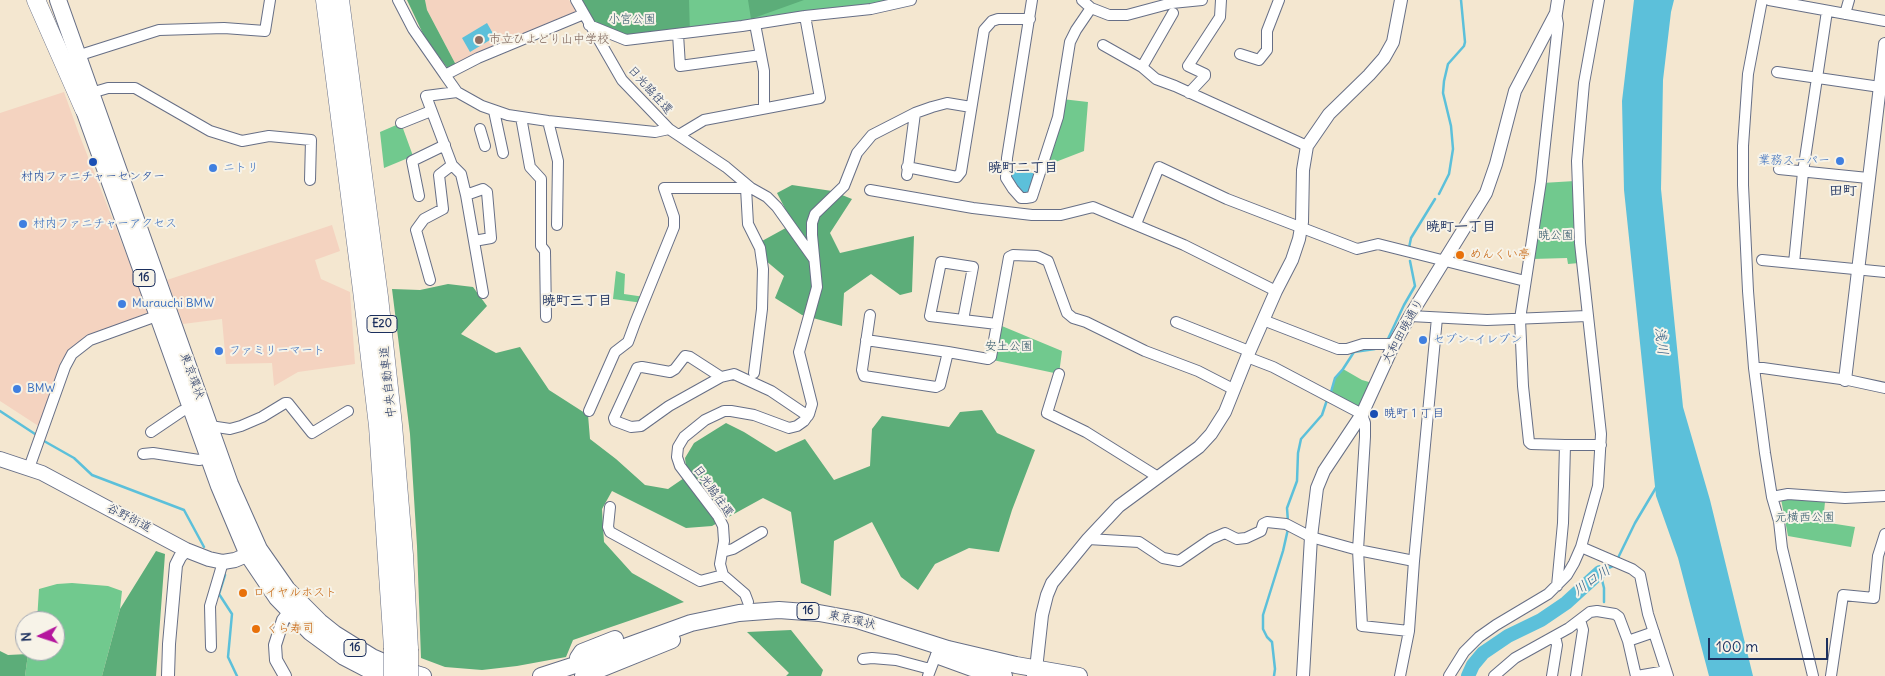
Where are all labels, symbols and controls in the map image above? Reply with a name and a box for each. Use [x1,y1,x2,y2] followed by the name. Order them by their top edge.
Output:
[608,13,656,27] park label: 小宮公園
[489,33,609,47] place label: 市立ひよどり山中学校
[473,34,485,46] marker: 市立ひよどり山中学校
[625,63,675,117] street label: 日光脇往還
[1758,154,1830,168] place label: 業務スーパー
[1834,155,1846,167] marker: 業務スーパー
[87,156,99,168] marker: 村内ファニチャーセンター
[988,160,1058,176] district label: 暁町二丁目
[223,161,259,175] place label: ニトリ
[207,162,219,174] marker: ニトリ
[21,170,165,184] place label: 村内ファニチャーセンター
[1829,183,1857,199] district label: 田町
[33,217,177,231] place label: 村内ファニチャーアクセス
[17,218,29,230] marker: 村内ファニチャーアクセス
[1426,219,1496,235] district label: 暁町一丁目
[1538,229,1574,243] park label: 暁公園
[1470,248,1530,262] place label: めんくい亭
[1454,249,1466,261] marker: めんくい亭
[133,270,155,286] road number: 16
[542,293,612,309] district label: 暁町三丁目
[1379,296,1427,366] street label: 大和田暁通り
[132,297,214,311] place label: Murauchi BMW
[116,298,128,310] marker: Murauchi BMW
[367,316,397,332] road number: E20
[1651,326,1671,356] water label: 浅川
[1433,333,1522,347] place label: セブン-イレブン
[1417,334,1429,346] marker: セブン-イレブン
[985,340,1033,354] park label: 安土公園
[229,344,325,358] place label: ファミリーマート
[213,345,225,357] marker: ファミリーマート
[377,345,399,419] street label: 中央自動車道
[177,351,207,401] street label: 東京環状
[27,382,56,396] place label: BMW
[11,383,23,395] marker: BMW
[1384,407,1444,421] place label: 暁町１丁目
[1368,408,1380,420] marker: 暁町１丁目
[690,462,736,520] street label: 日光脇往還
[104,501,154,535] street label: 谷野街道
[1775,511,1835,525] park label: 元横西公園
[1570,562,1614,600] water label: 川口川
[253,586,337,600] place label: ロイヤルホスト
[237,587,249,599] marker: ロイヤルホスト
[797,602,819,620] road number: 16
[827,608,877,632] street label: 東京環状
[15,611,65,661] north arrow
[266,622,314,636] place label: くら寿司
[250,623,262,635] marker: くら寿司
[1710,628,1830,660] scale bar
[17,632,35,642] text: N
[1716,637,1758,656] text: 100 m
[344,640,366,656] road number: 16

